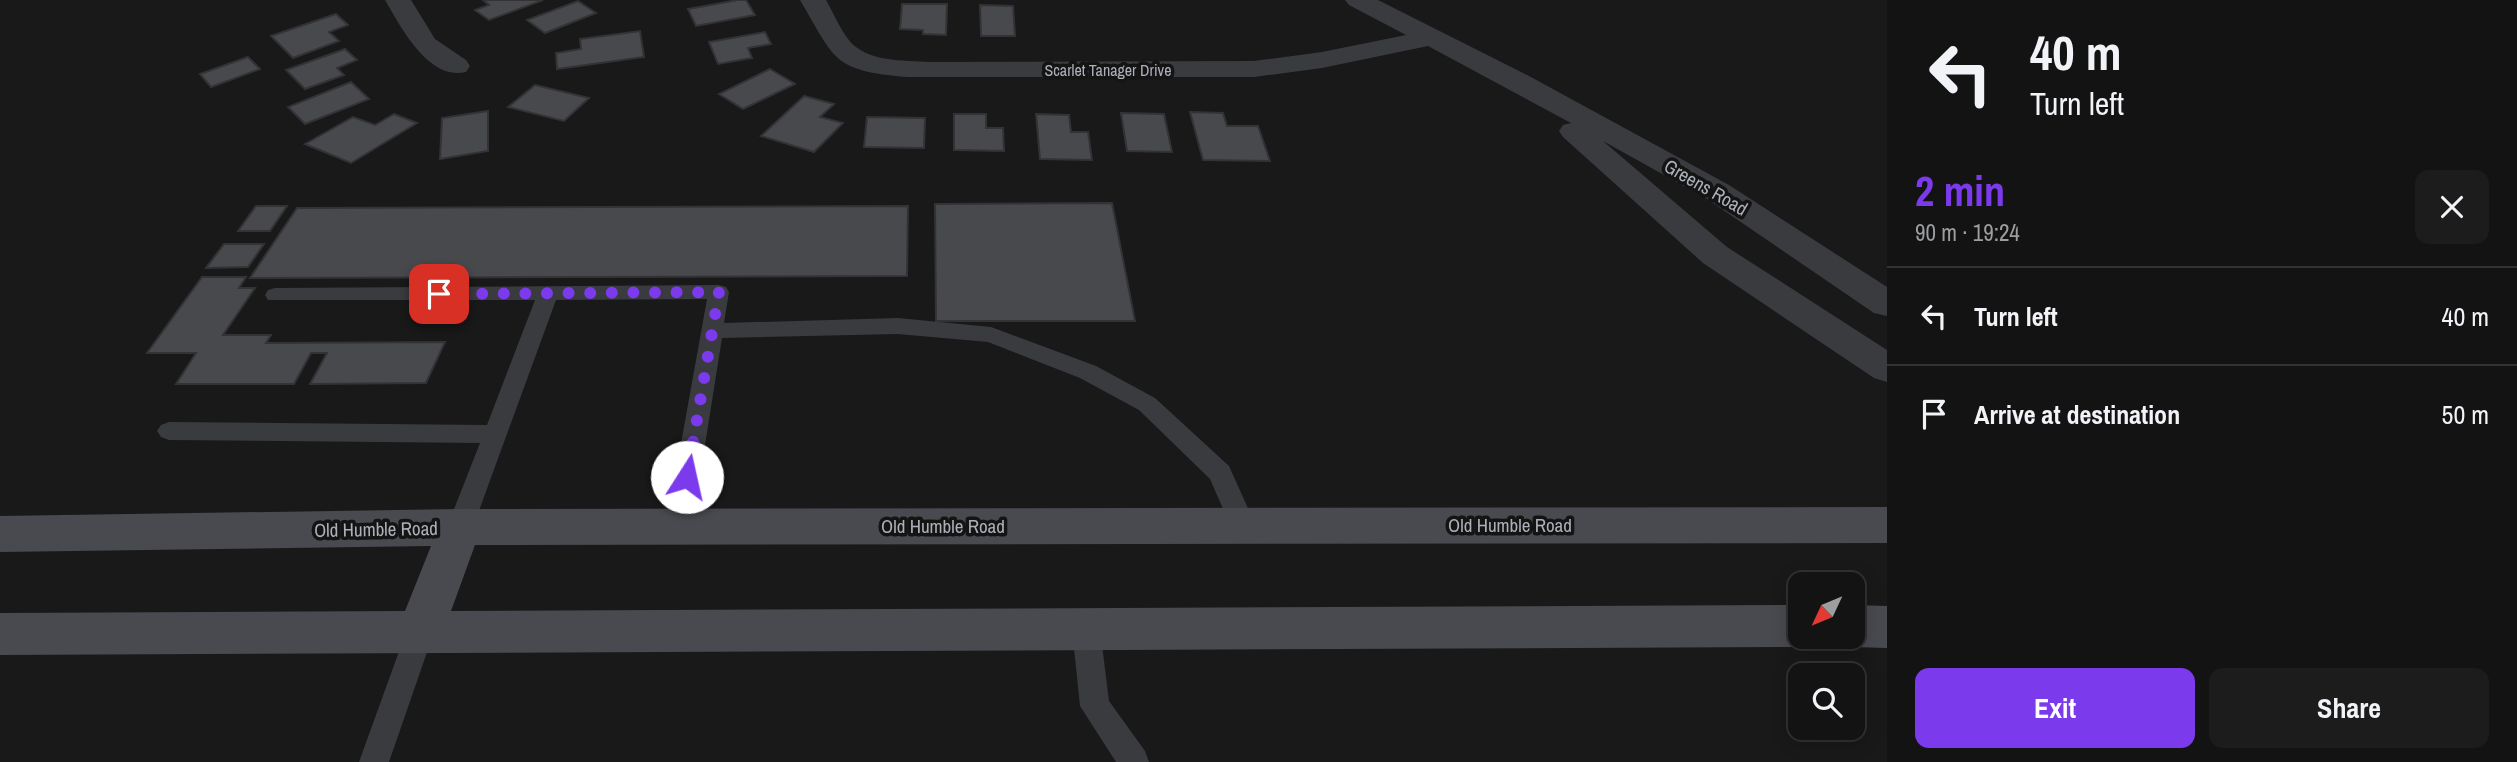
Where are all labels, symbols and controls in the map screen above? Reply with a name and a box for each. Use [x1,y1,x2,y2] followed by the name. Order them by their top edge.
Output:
[2030,19,2122,85] text: 40 m
[1915,28,2006,119] icon: left
[1045,59,1171,81] street label: Scarlet Tanager Drive
[2030,82,2124,125] text: Turn left
[1659,153,1753,221] street label: Greens Road
[1915,163,2005,219] text: 2 min
[2415,170,2489,244] button: close
[1915,217,2020,248] text: 90 m · 19:24
[409,264,469,324] pin
[420,275,458,313] icon: arrive
[1915,297,1953,335] icon: left
[1974,299,2058,334] text: Turn left
[2442,299,2489,334] text: 40 m
[1915,395,1953,433] icon: arrive
[1974,397,2180,432] text: Arrive at destination
[2442,397,2489,432] text: 50 m
[650,440,724,514] position arrow
[1448,512,1572,538] street label: Old Humble Road
[881,513,1005,539] street label: Old Humble Road
[314,515,438,543] street label: Old Humble Road
[1788,572,1866,649] north arrow
[1788,572,1865,740] map controls
[1788,663,1865,740] button: search
[1915,668,2195,748] button: Exit
[2209,668,2489,748] button: Share

